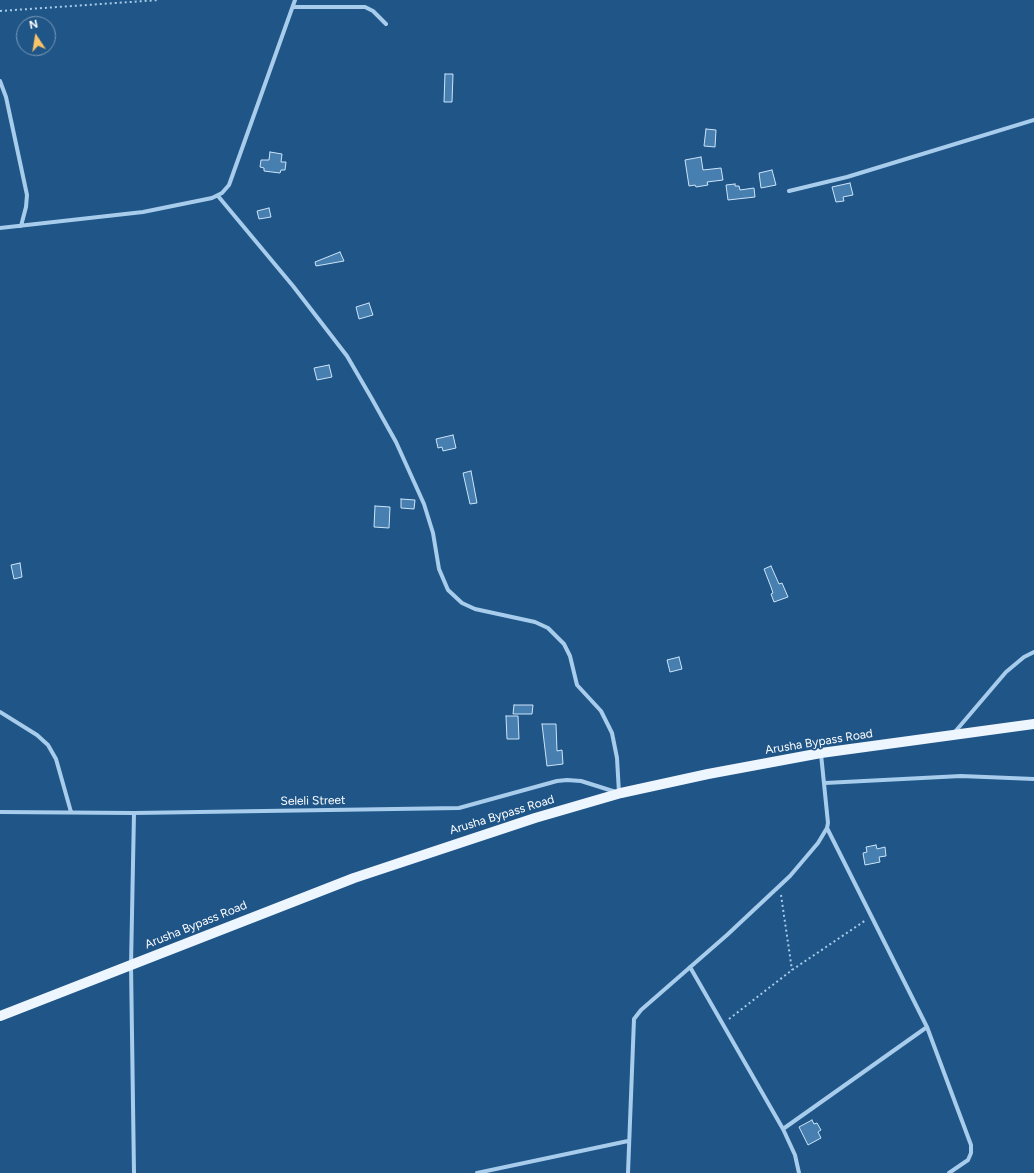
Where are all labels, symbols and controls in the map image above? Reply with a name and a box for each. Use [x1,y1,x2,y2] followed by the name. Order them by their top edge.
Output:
[16,16,56,56] north arrow
[28,18,39,32] text: N
[764,726,874,758] street label: Arusha Bypass Road
[448,792,556,838] street label: Arusha Bypass Road
[280,793,346,809] street label: Seleli Street
[143,898,249,952] street label: Arusha Bypass Road

